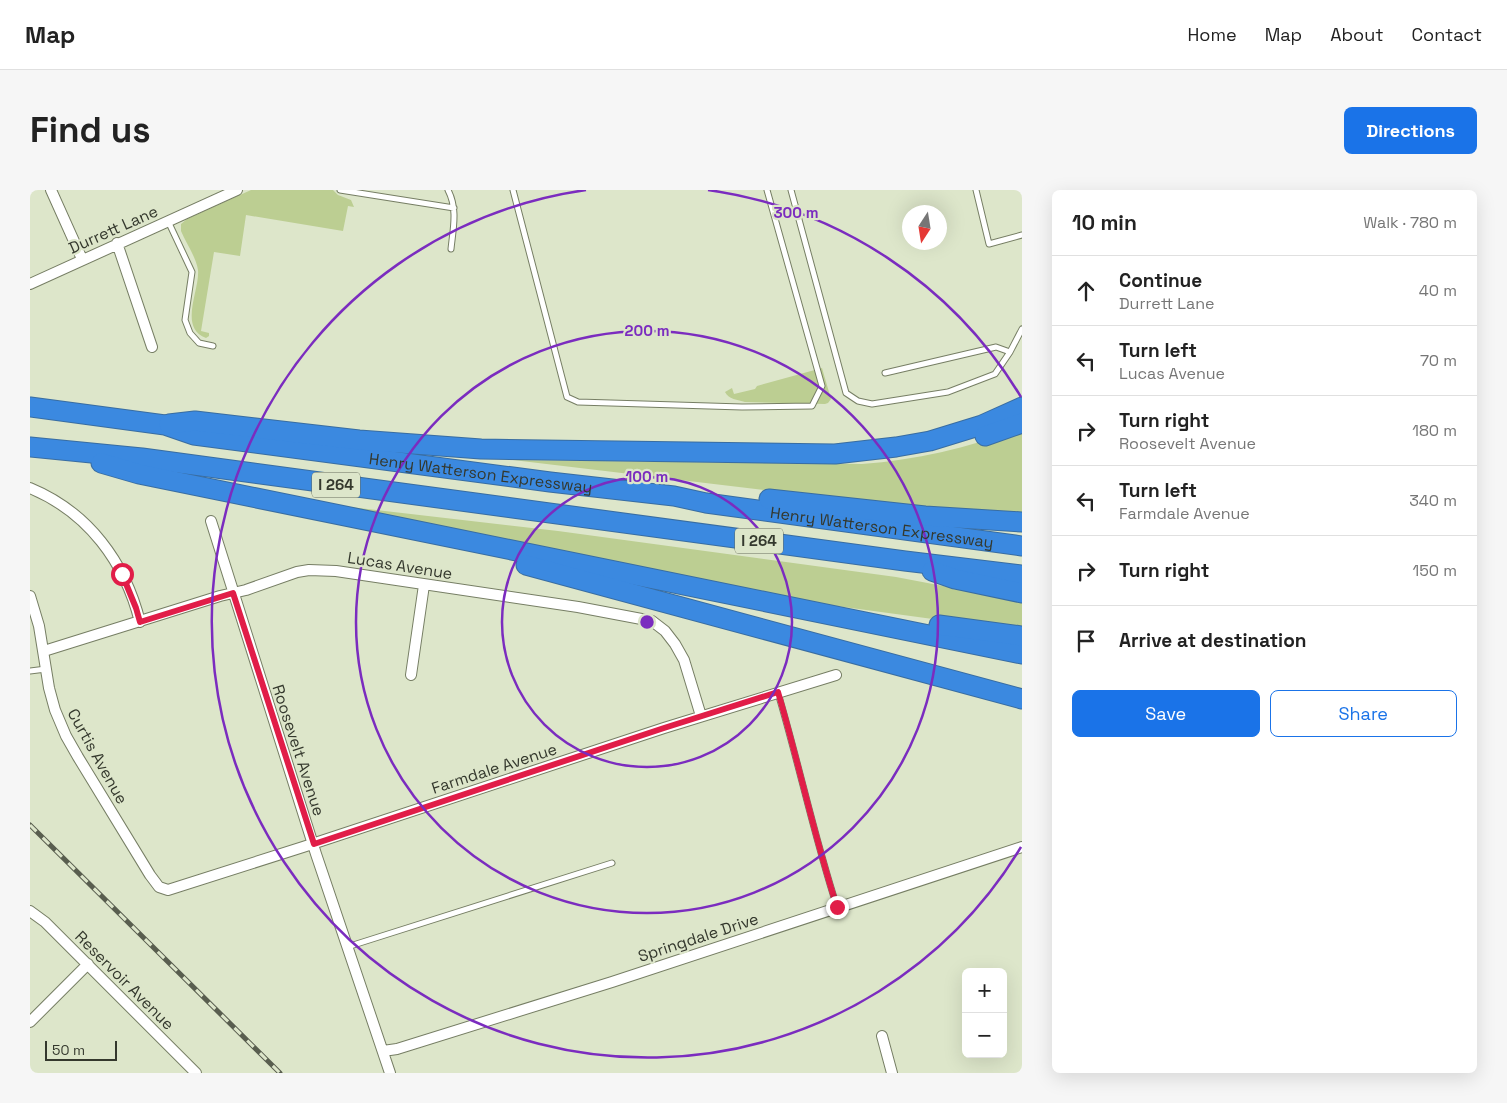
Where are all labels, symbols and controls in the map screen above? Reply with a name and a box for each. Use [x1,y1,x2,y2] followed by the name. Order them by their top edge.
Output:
[25,19,75,50] text: Map
[1188,23,1237,46] text: Home
[1265,23,1302,46] text: Map
[1330,23,1384,46] text: About
[1412,23,1482,46] text: Contact
[1344,107,1477,154] button: Directions
[30,108,151,152] text: Find us
[65,200,161,258] street label: Durrett Lane
[773,203,819,222] text: 300 m
[902,205,947,250] north arrow
[1072,209,1137,236] text: 10 min
[1363,212,1457,233] text: Walk · 780 m
[1119,268,1202,293] text: Continue
[1072,277,1100,305] icon: ahead
[1419,280,1457,301] text: 40 m
[1119,293,1215,314] text: Durrett Lane
[625,321,669,340] text: 200 m
[1119,338,1197,363] text: Turn left
[1072,347,1100,375] icon: left
[1420,350,1457,371] text: 70 m
[1119,363,1225,384] text: Lucas Avenue
[1119,408,1209,433] text: Turn right
[1072,417,1100,445] icon: right
[1412,420,1457,441] text: 180 m
[1119,433,1256,454] text: Roosevelt Avenue
[368,448,593,498] street label: Henry Watterson Expressway
[626,467,668,486] text: 100 m
[312,472,360,498] road number: I 264
[1119,478,1197,503] text: Turn left
[1072,487,1100,515] icon: left
[1409,490,1457,511] text: 340 m
[769,502,995,553] street label: Henry Watterson Expressway
[1119,503,1250,524] text: Farmdale Avenue
[735,528,783,554] road number: I 264
[346,547,454,584] street label: Lucas Avenue
[1072,557,1100,585] icon: right
[1119,558,1209,583] text: Turn right
[1413,560,1457,581] text: 150 m
[111,563,134,586] route start
[638,613,656,631] centre of rings
[1072,627,1100,655] icon: arrive
[1119,628,1307,653] text: Arrive at destination
[267,682,330,819] street label: Roosevelt Avenue
[1072,690,1260,737] button: Save
[1270,690,1457,737] button: Share
[63,705,132,808] street label: Curtis Avenue
[429,738,560,799] street label: Farmdale Avenue
[826,896,849,919] route end
[635,908,761,967] street label: Springdale Drive
[71,926,179,1034] street label: Reservoir Avenue
[962,968,1007,1058] map controls
[962,968,1007,1013] button: +
[962,1013,1007,1058] button: −
[45,1038,118,1061] scale bar
[52,1041,85,1059] text: 50 m

